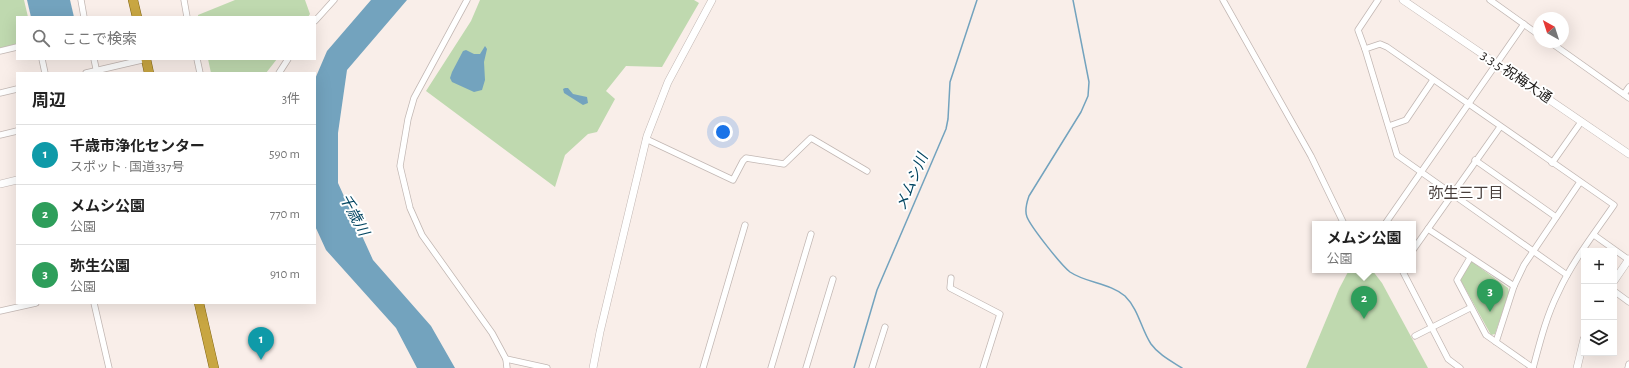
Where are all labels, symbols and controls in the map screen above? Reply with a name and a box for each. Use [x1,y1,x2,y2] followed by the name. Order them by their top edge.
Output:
[1533,12,1569,48] north arrow
[16,16,316,60] search box
[30,27,52,49] icon: search
[62,32,137,47] text: ここで検索
[1478,47,1555,106] street label: 3.3.5 祝梅大通
[32,92,66,109] text: 周辺
[282,93,300,106] text: 3件
[713,122,733,142] your location
[70,139,205,154] text: 千歳市浄化センター
[43,148,47,161] text: 1
[269,148,300,161] text: 590 m
[893,150,931,213] water label: メムシ川
[70,161,184,174] text: スポット · 国道337号
[1428,185,1504,201] district label: 弥生三丁目
[337,191,373,240] water label: 千歳川
[70,199,145,214] text: メムシ公園
[42,208,48,221] text: 2
[270,208,300,221] text: 770 m
[70,221,96,234] text: 公園
[1312,221,1416,273] popup
[1326,231,1402,246] text: メムシ公園
[1581,248,1617,356] map controls
[1581,248,1617,284] button: +
[1326,253,1353,266] text: 公園
[70,259,130,274] text: 弥生公園
[42,268,48,281] text: 3
[270,268,300,281] text: 910 m
[1477,279,1503,312] pin: 3
[70,281,96,294] text: 公園
[1581,284,1617,320] button: −
[1351,286,1377,319] pin: 2
[1581,320,1617,356] button: layers
[248,327,274,360] pin: 1

